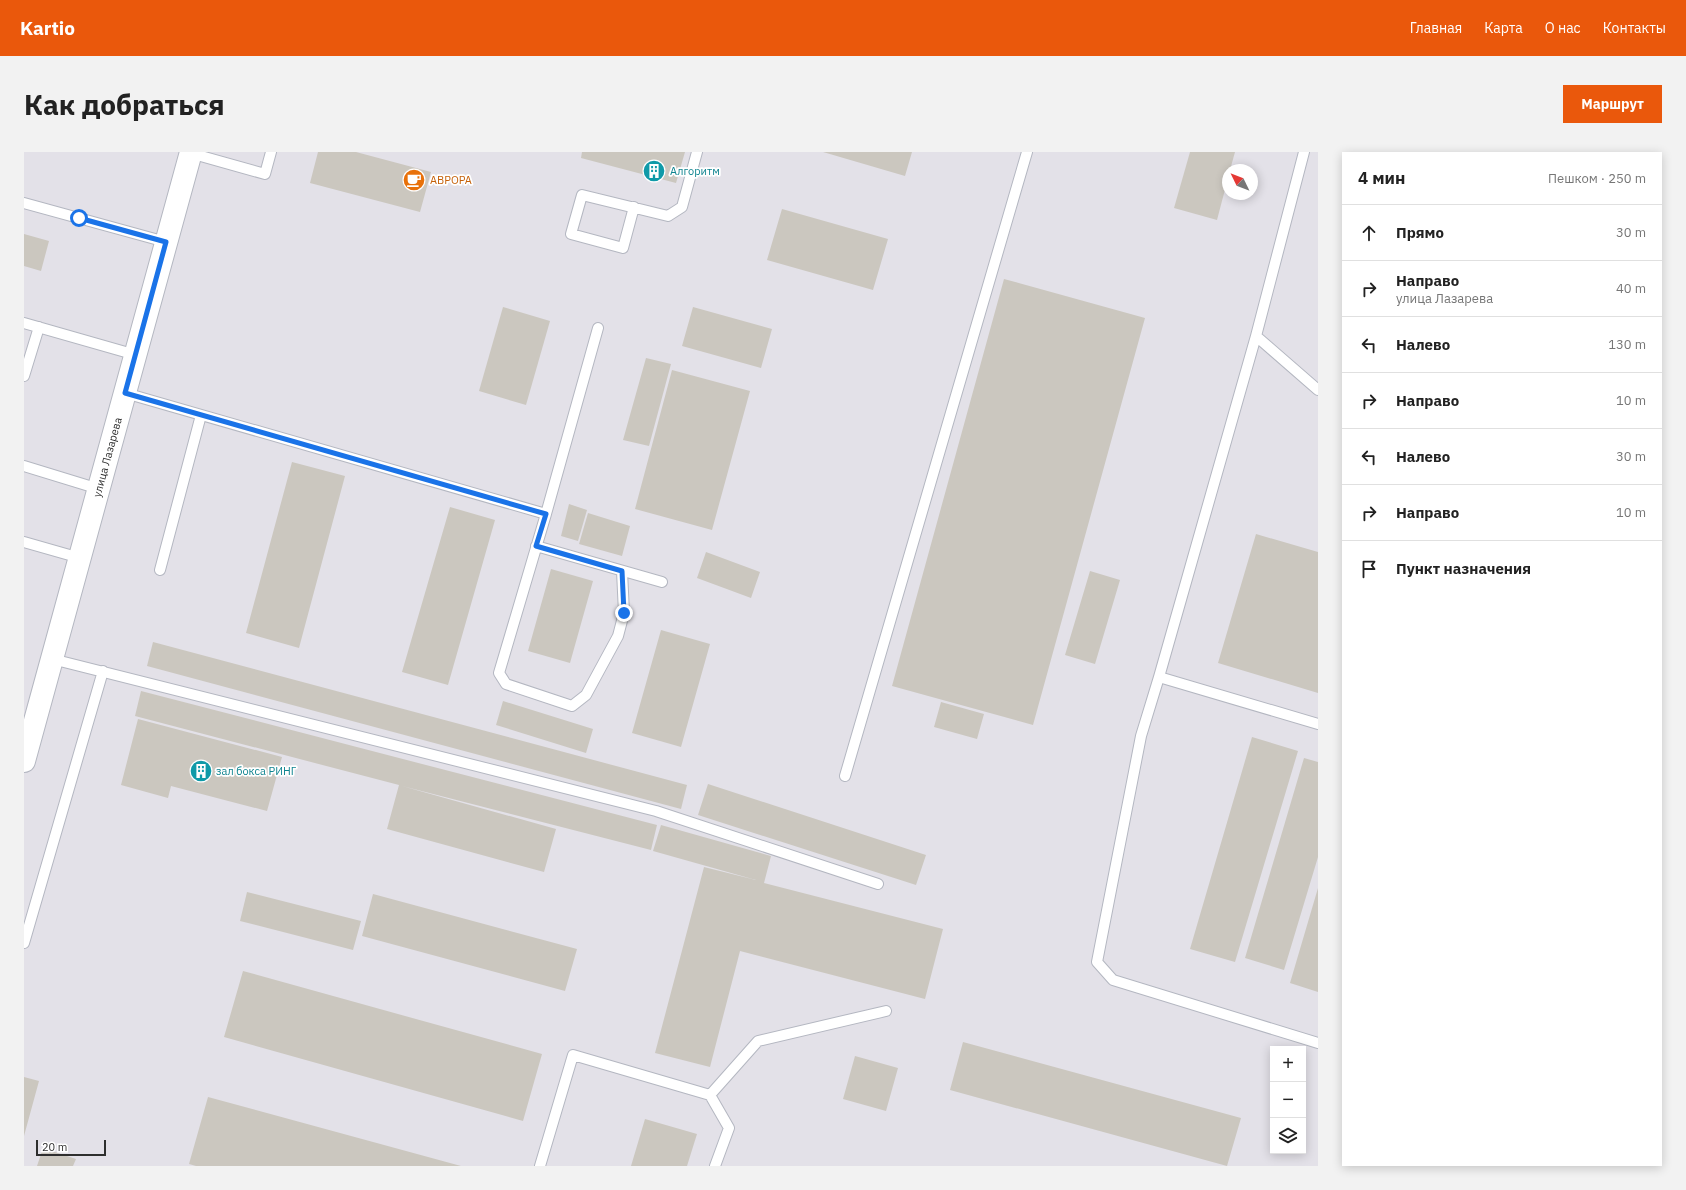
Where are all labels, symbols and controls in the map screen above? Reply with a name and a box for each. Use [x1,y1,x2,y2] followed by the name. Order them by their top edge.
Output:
[20,16,75,40] text: Kartio
[1410,19,1462,37] text: Главная
[1484,19,1523,37] text: Карта
[1545,19,1581,37] text: О нас
[1603,19,1666,37] text: Контакты
[1563,85,1662,123] button: Маршрут
[24,86,225,123] text: Как добраться
[641,158,667,184] building icon: Алгоритм
[670,164,720,178] place label: Алгоритм
[1222,164,1258,200] north arrow
[401,167,427,193] cafe icon: АВРОРА
[1358,167,1405,189] text: 4 мин
[1548,170,1646,187] text: Пешком · 250 m
[430,173,472,187] place label: АВРОРА
[70,209,88,227] route start
[1358,222,1380,244] icon: ahead
[1396,223,1444,242] text: Прямо
[1616,224,1646,241] text: 30 m
[1396,271,1459,290] text: Направо
[1358,278,1380,300] icon: right
[1616,280,1646,297] text: 40 m
[1396,290,1493,307] text: улица Лазарева
[1358,334,1380,356] icon: left
[1396,335,1450,354] text: Налево
[1608,336,1646,353] text: 130 m
[1358,390,1380,412] icon: right
[1396,391,1459,410] text: Направо
[1616,392,1646,409] text: 10 m
[90,416,125,499] street label: улица Лазарева
[1358,446,1380,468] icon: left
[1396,447,1450,466] text: Налево
[1616,448,1646,465] text: 30 m
[1358,502,1380,524] icon: right
[1396,503,1459,522] text: Направо
[1616,504,1646,521] text: 10 m
[1358,558,1380,580] icon: arrive
[1396,559,1531,578] text: Пункт назначения
[615,604,633,622] route end
[188,758,214,784] building icon: зал бокса РИНГ
[216,764,297,778] place label: зал бокса РИНГ
[1270,1046,1306,1154] map controls
[1270,1046,1306,1082] button: +
[1270,1082,1306,1118] button: −
[1270,1118,1306,1154] button: layers
[36,1138,106,1157] scale bar
[42,1140,67,1154] text: 20 m

